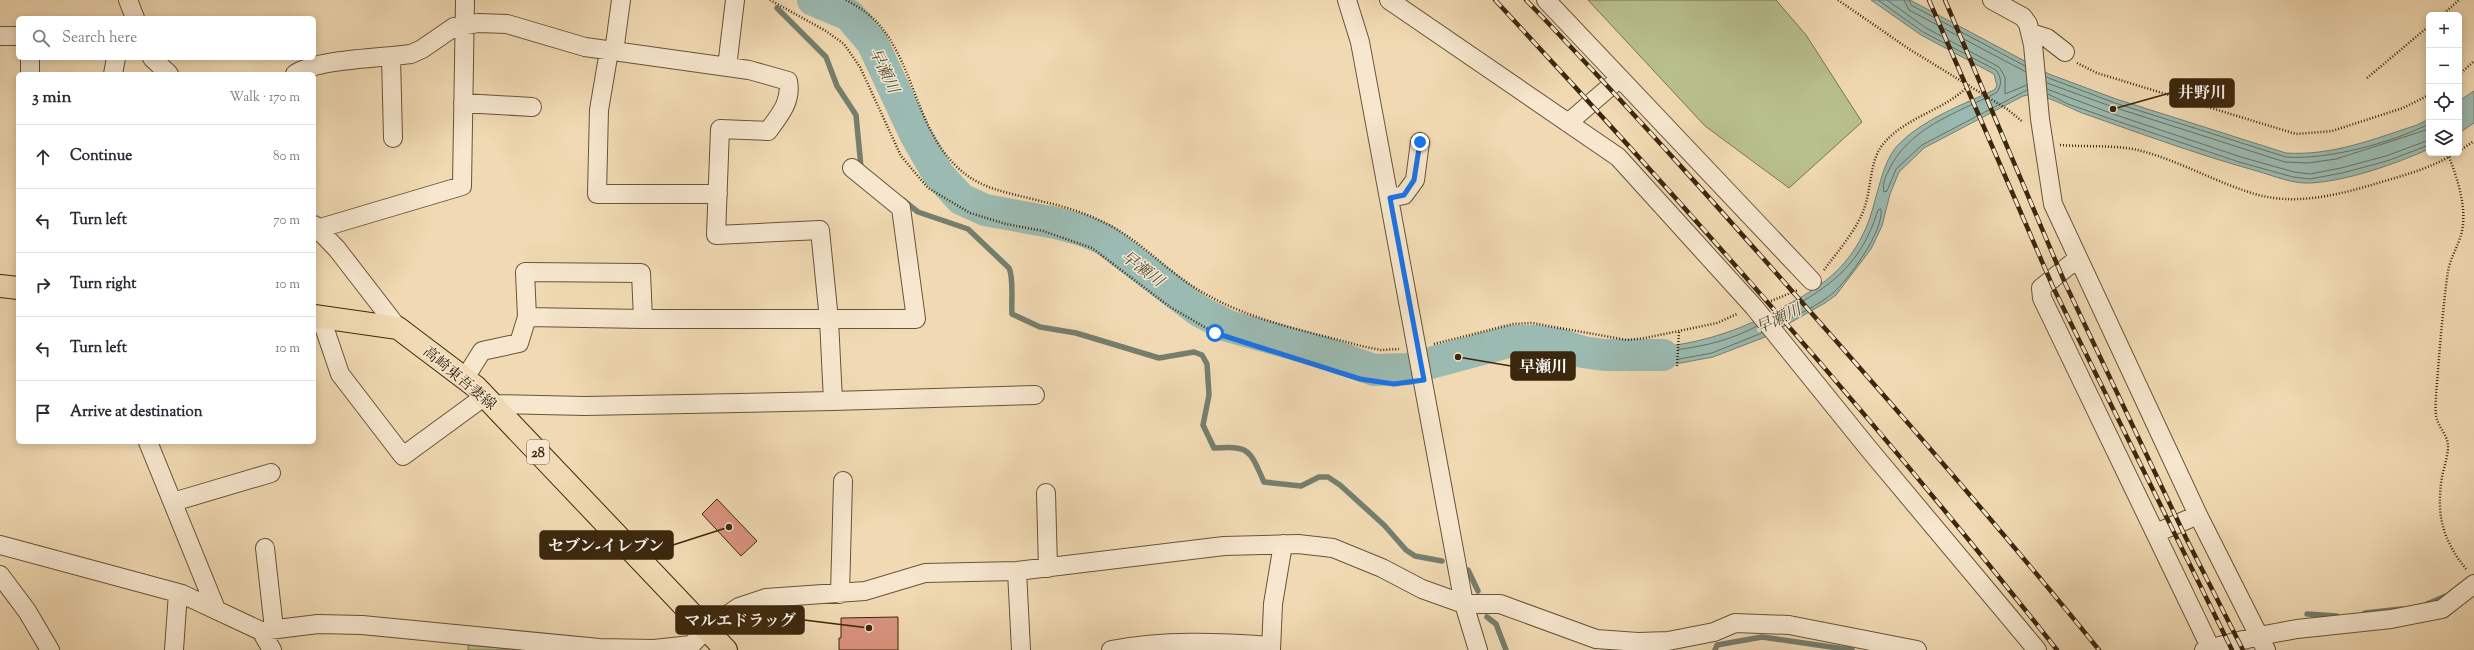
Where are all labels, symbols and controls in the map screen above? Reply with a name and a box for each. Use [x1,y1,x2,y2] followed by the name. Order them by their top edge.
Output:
[2426,12,2462,156] map controls
[2426,12,2462,48] button: +
[16,16,316,60] search box
[30,27,52,49] icon: search
[62,28,137,49] text: Search here
[862,44,904,99] water label: 早瀬川
[2426,48,2462,84] button: −
[2170,79,2234,107] callout: 井野川
[2178,83,2226,106] text: 井野川
[2426,84,2462,120] button: locate
[32,86,71,110] text: 3 min
[230,89,300,107] text: Walk · 170 m
[2426,120,2462,156] button: layers
[1411,133,1429,151] route end
[32,146,54,168] icon: ahead
[70,146,132,167] text: Continue
[273,148,300,166] text: 80 m
[32,210,54,232] icon: left
[70,210,127,231] text: Turn left
[273,212,300,230] text: 70 m
[1115,246,1169,295] water label: 早瀬川
[32,274,54,296] icon: right
[70,274,136,295] text: Turn right
[275,276,300,294] text: 10 m
[1752,299,1807,341] water label: 早瀬川
[1206,324,1224,342] route start
[32,338,54,360] icon: left
[70,338,127,359] text: Turn left
[275,340,300,358] text: 10 m
[418,342,500,416] street label: 高崎東吾妻線
[1511,352,1575,380] callout: 早瀬川
[1519,357,1567,380] text: 早瀬川
[32,402,54,424] icon: arrive
[70,402,203,423] text: Arrive at destination
[527,440,549,464] road number: 28
[540,531,673,559] callout: セブン-イレブン
[548,536,664,559] text: セブン-イレブン
[676,606,804,634] callout: マルエドラッグ
[684,611,796,634] text: マルエドラッグ

